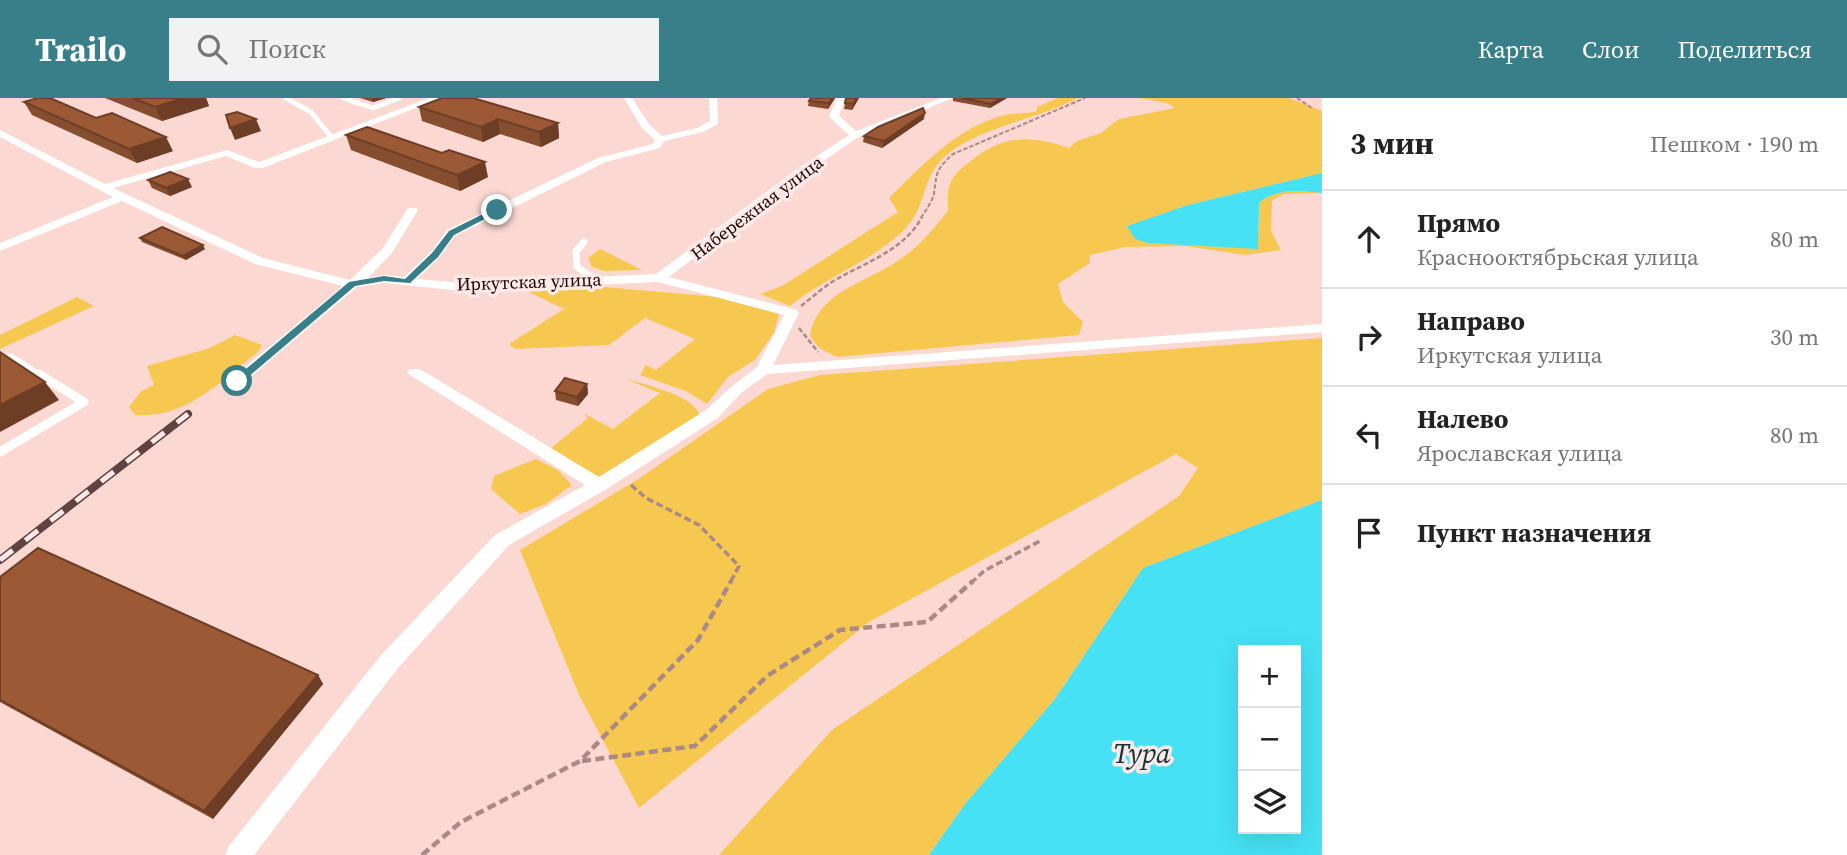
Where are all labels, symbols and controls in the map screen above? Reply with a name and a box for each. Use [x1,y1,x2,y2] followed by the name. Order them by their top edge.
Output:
[169,18,659,81] search box
[35,27,127,72] text: Trailo
[193,30,231,68] icon: search
[249,31,326,67] text: Поиск
[1478,33,1544,66] text: Карта
[1582,33,1639,66] text: Слои
[1677,33,1812,66] text: Поделиться
[1350,123,1434,164] text: 3 мин
[1650,128,1819,160] text: Пешком · 190 m
[685,149,829,266] street label: Набережная улица
[481,194,512,225] route end
[1417,205,1500,241] text: Прямо
[1350,220,1388,258] icon: ahead
[1770,223,1819,255] text: 80 m
[1417,241,1699,273] text: Краснооктябрьская улица
[456,266,603,297] street label: Иркутская улица
[1417,303,1525,339] text: Направо
[1350,318,1388,356] icon: right
[1770,321,1819,353] text: 30 m
[1417,339,1602,371] text: Иркутская улица
[221,365,252,396] route start
[1417,401,1508,437] text: Налево
[1350,416,1388,454] icon: left
[1770,419,1819,451] text: 80 m
[1417,437,1623,469] text: Ярославская улица
[1350,514,1388,552] icon: arrive
[1417,515,1651,551] text: Пункт назначения
[1238,645,1301,834] map controls
[1238,645,1301,708] button: +
[1238,708,1301,771] button: −
[1113,734,1171,772] water label: Тура
[1238,771,1301,834] button: layers

